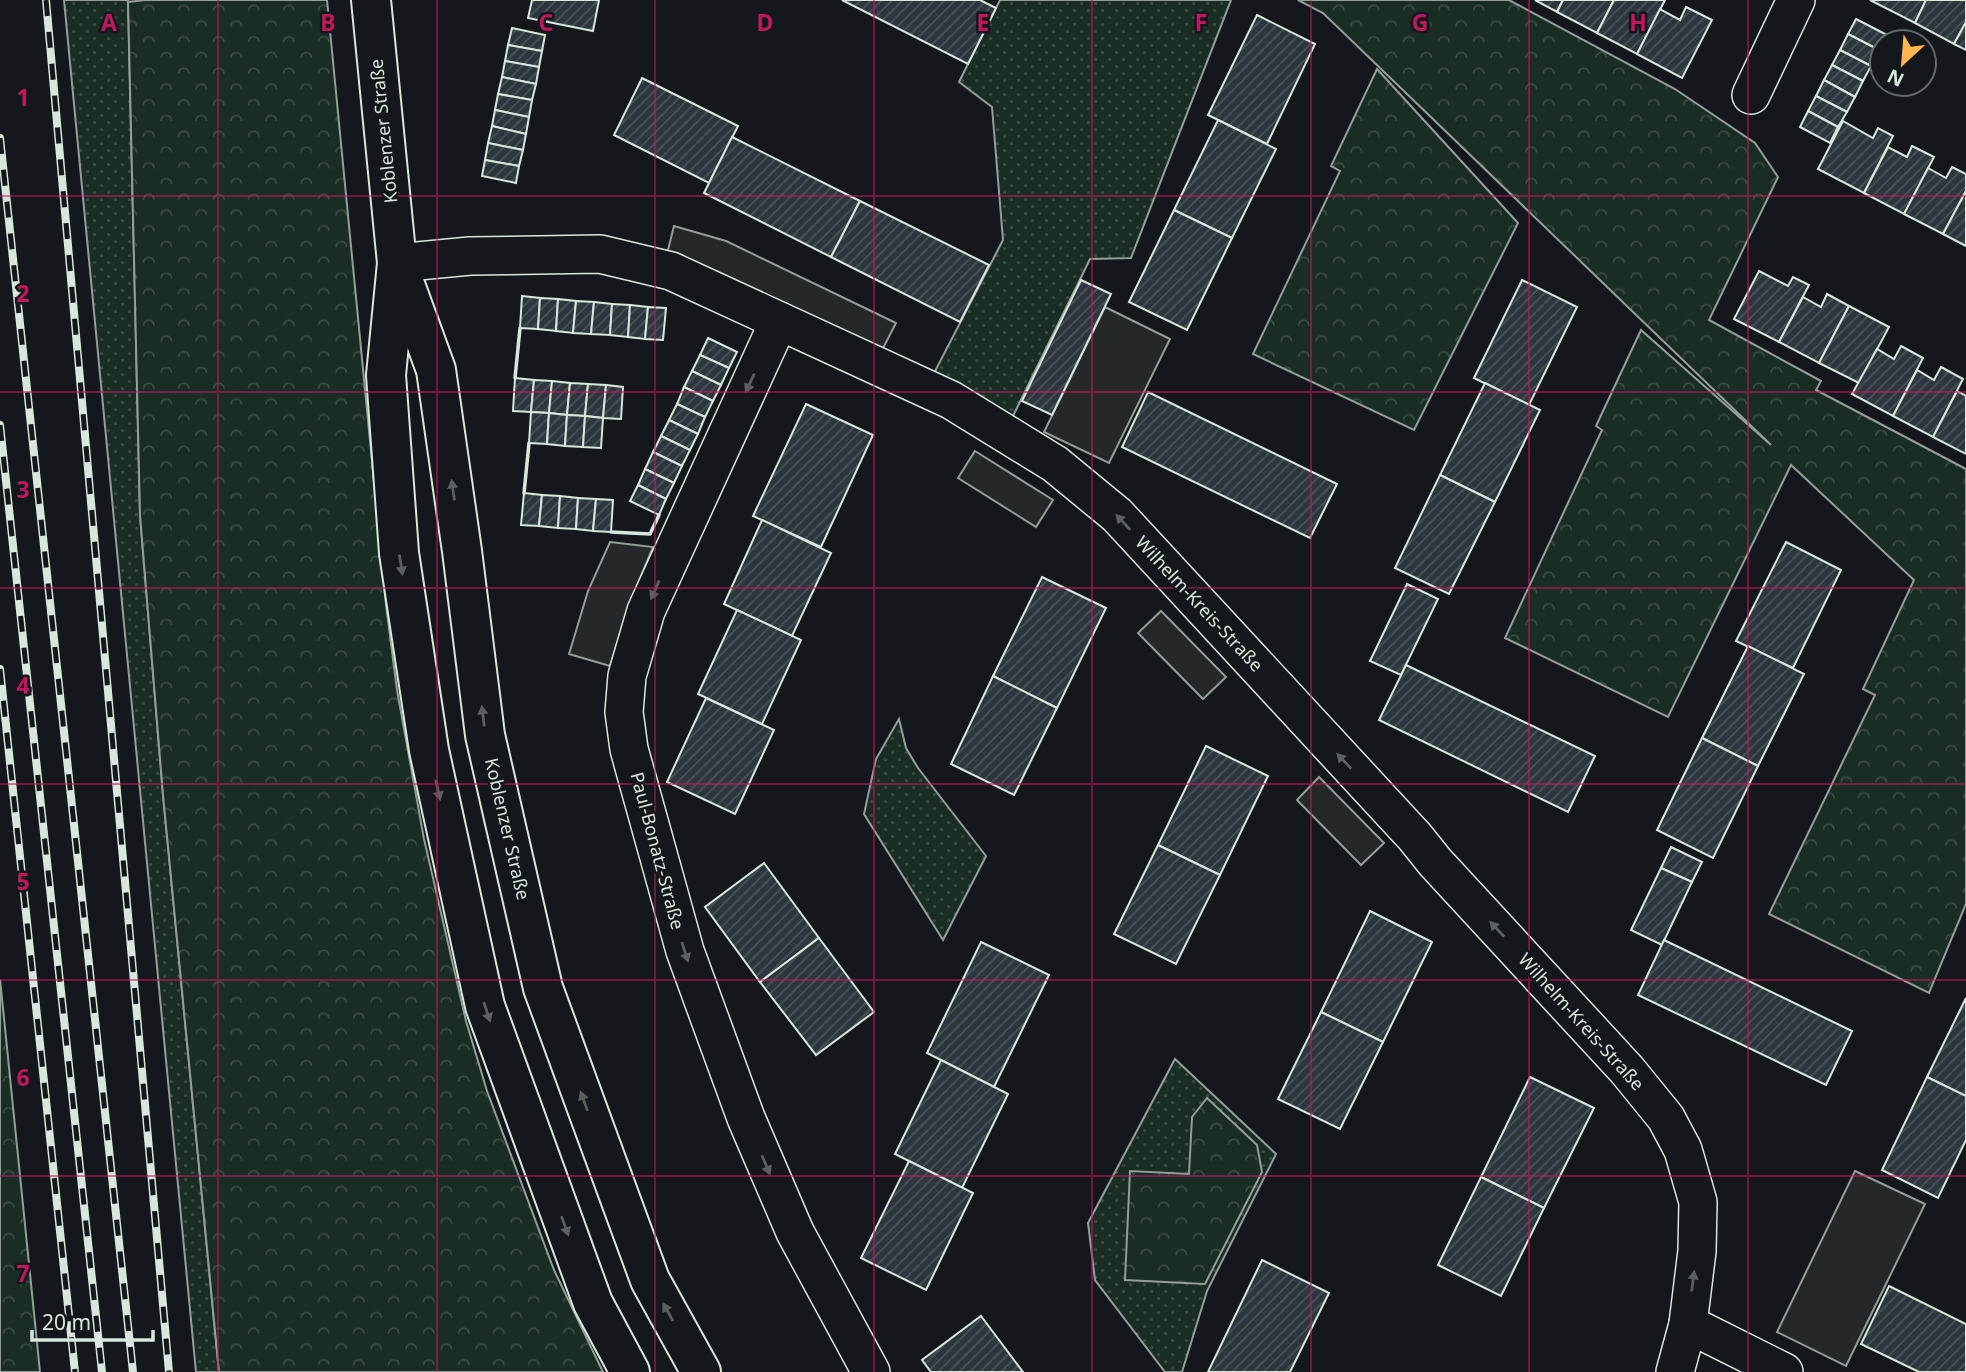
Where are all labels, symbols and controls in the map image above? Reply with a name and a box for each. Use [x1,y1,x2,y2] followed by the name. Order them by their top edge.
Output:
[101,6,117,38] text: A
[320,6,336,38] text: B
[539,6,554,38] text: C
[757,6,773,38] text: D
[977,6,989,38] text: E
[1195,6,1207,38] text: F
[1412,6,1428,38] text: G
[1629,6,1647,38] text: H
[1868,28,1938,98] north arrow
[364,58,403,204] street label: Koblenzer Straße
[1883,63,1908,93] text: N
[16,81,30,113] text: 1
[16,277,30,309] text: 2
[744,373,755,394] one-way arrow
[16,473,30,505] text: 3
[448,479,459,501] one-way arrow
[1115,513,1131,531] one-way arrow
[1131,530,1269,676] street label: Wilhelm-Kreis-Straße
[396,554,407,576] one-way arrow
[649,580,661,600] one-way arrow
[16,669,30,701] text: 4
[477,705,488,727] one-way arrow
[1337,753,1353,770] one-way arrow
[480,756,536,902] street label: Koblenzer Straße
[625,769,691,932] street label: Paul-Bonatz-Straße
[432,779,443,801] one-way arrow
[16,865,30,897] text: 5
[1490,921,1506,938] one-way arrow
[681,942,691,963] one-way arrow
[1514,948,1650,1095] street label: Wilhelm-Kreis-Straße
[482,1001,493,1022] one-way arrow
[16,1061,30,1093] text: 6
[579,1090,590,1111] one-way arrow
[760,1154,771,1175] one-way arrow
[560,1215,571,1236] one-way arrow
[16,1257,30,1289] text: 7
[1688,1270,1699,1292] one-way arrow
[32,1298,152,1342] scale bar
[662,1302,674,1322] one-way arrow
[42,1308,91,1336] text: 20 m

